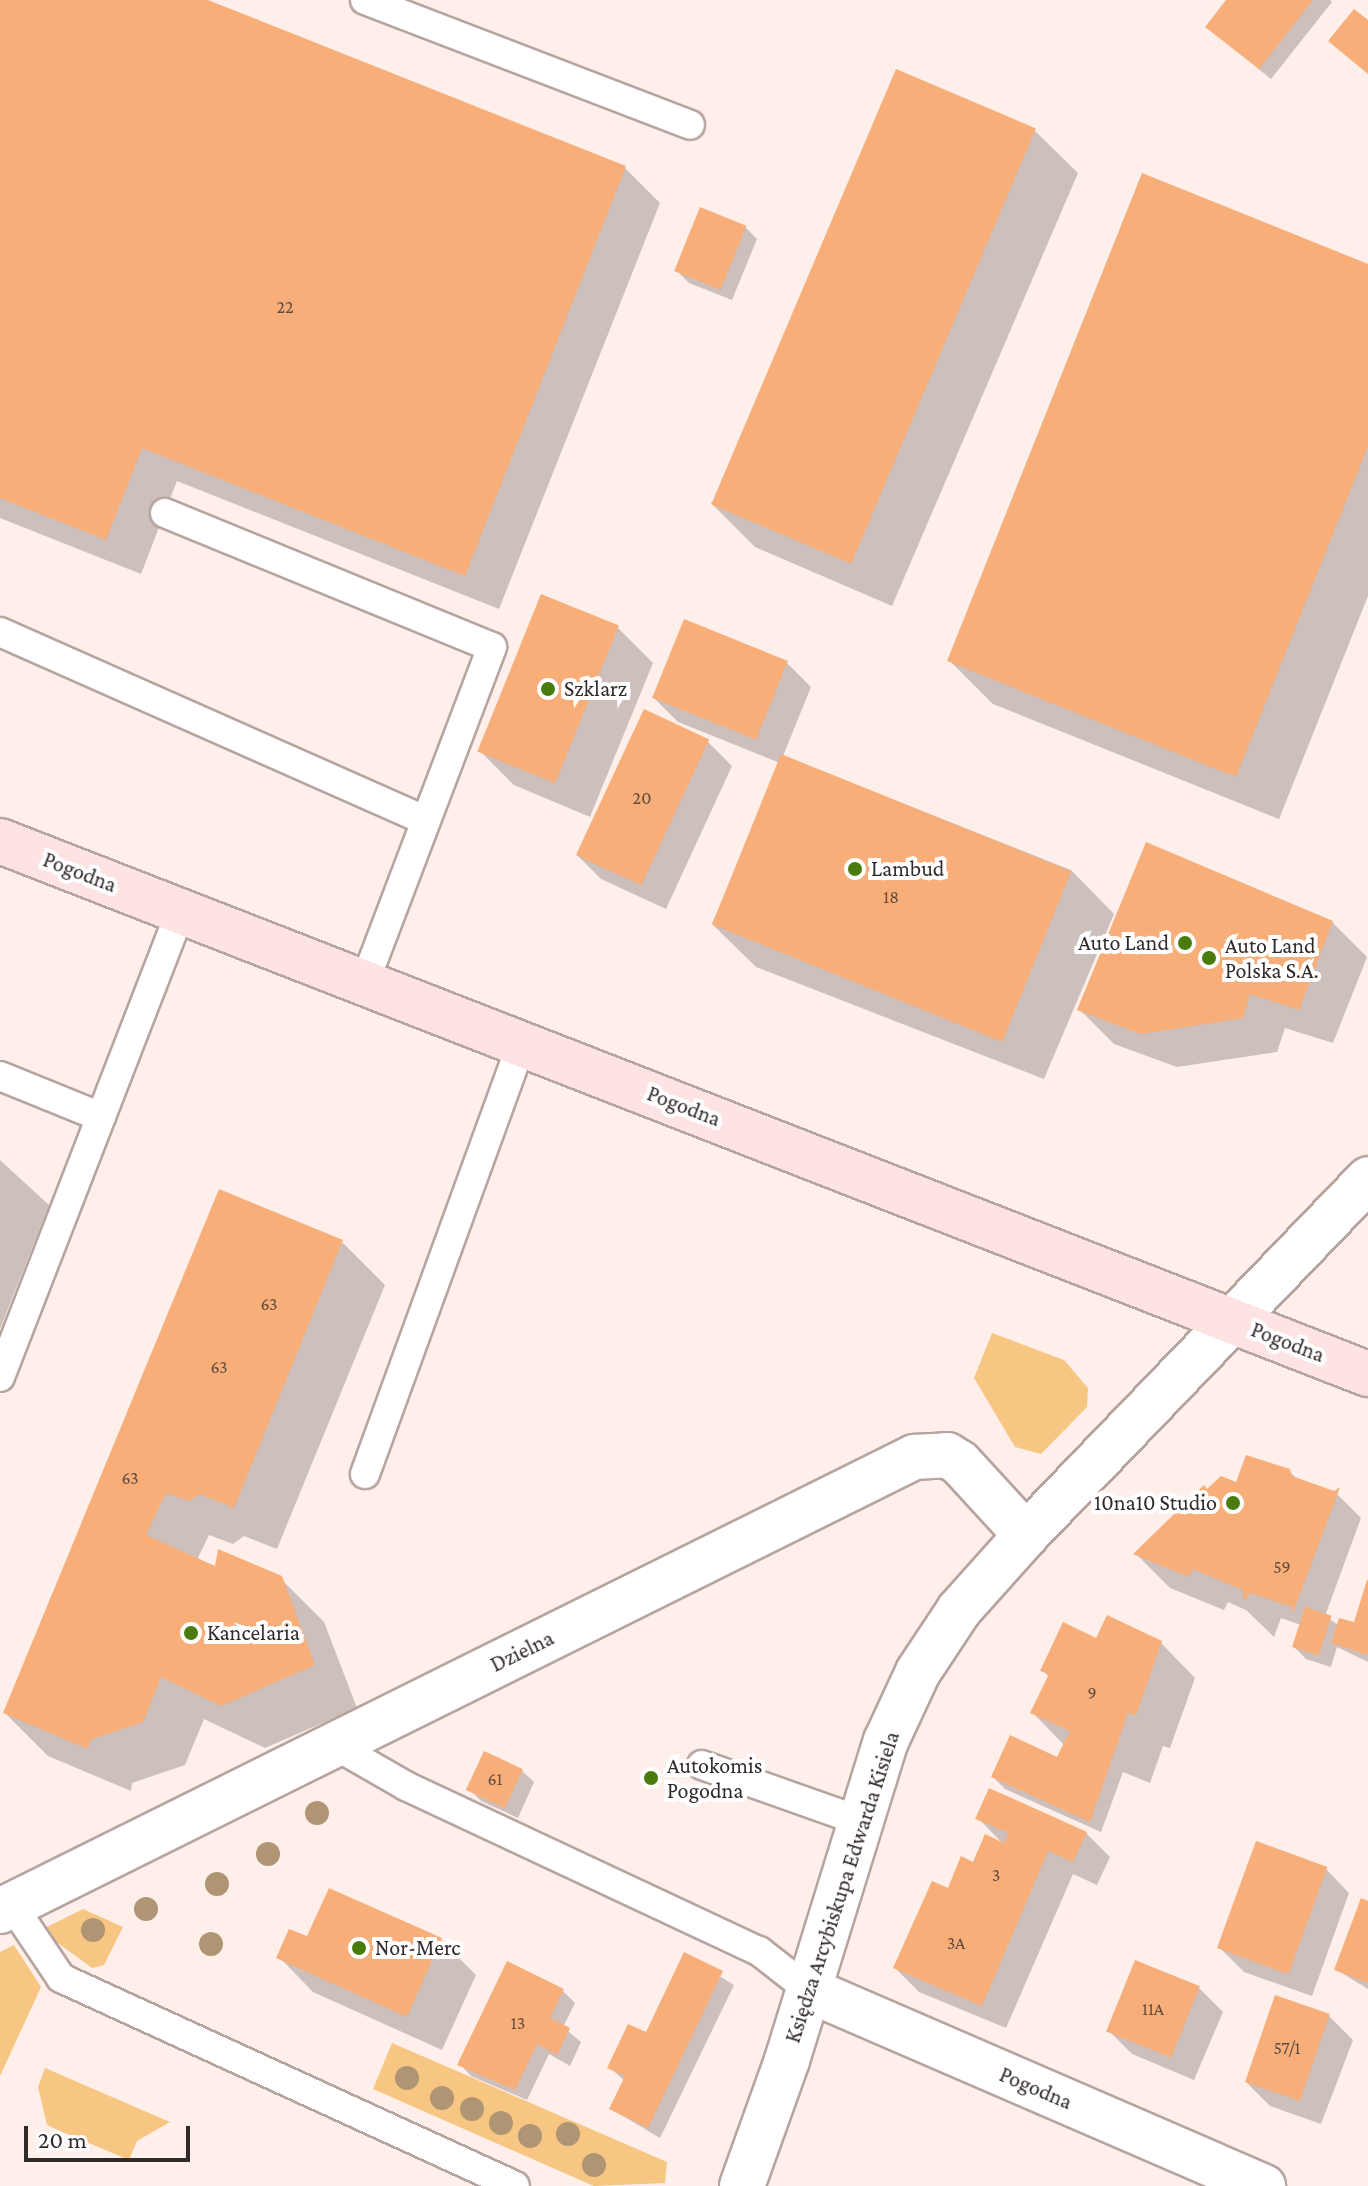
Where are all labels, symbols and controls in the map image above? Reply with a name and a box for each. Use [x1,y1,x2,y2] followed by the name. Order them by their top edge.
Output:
[276,296,294,318] house number: 22
[564,676,627,702] place label: Szklarz
[539,680,557,698] marker: Szklarz
[633,787,651,809] house number: 20
[40,846,120,898] street label: Pogodna
[871,856,944,882] place label: Lambud
[846,860,864,878] marker: Lambud
[883,886,899,908] house number: 18
[1078,930,1169,956] place label: Auto Land
[1225,932,1319,984] place label: Auto Land Polska S.A.
[1176,934,1194,952] marker: Auto Land
[1200,949,1218,967] marker: Auto Land Polska S.A.
[644,1080,724,1132] street label: Pogodna
[260,1293,278,1315] house number: 63
[1248,1316,1328,1368] street label: Pogodna
[210,1356,228,1378] house number: 63
[121,1467,139,1489] house number: 63
[1094,1490,1217,1516] place label: 10na10 Studio
[1224,1494,1242,1512] marker: 10na10 Studio
[1273,1556,1291,1578] house number: 59
[207,1620,300,1646] place label: Kancelaria
[182,1624,200,1642] marker: Kancelaria
[486,1624,558,1678] street label: Dzielna
[1087,1682,1097,1704] house number: 9
[779,1728,905,2046] street label: Księdza Arcybiskupa Edwarda Kisiela
[667,1752,762,1804] place label: Autokomis Pogodna
[487,1768,503,1790] house number: 61
[642,1769,660,1787] marker: Autokomis Pogodna
[992,1864,1000,1886] house number: 3
[947,1932,965,1954] house number: 3A
[375,1935,460,1961] place label: Nor-Merc
[350,1939,368,1957] marker: Nor-Merc
[1142,1998,1164,2020] house number: 11A
[511,2012,525,2034] house number: 13
[1273,2037,1301,2059] house number: 57/1
[996,2061,1076,2115] street label: Pogodna
[28,2110,194,2160] scale bar
[38,2126,87,2153] text: 20 m

